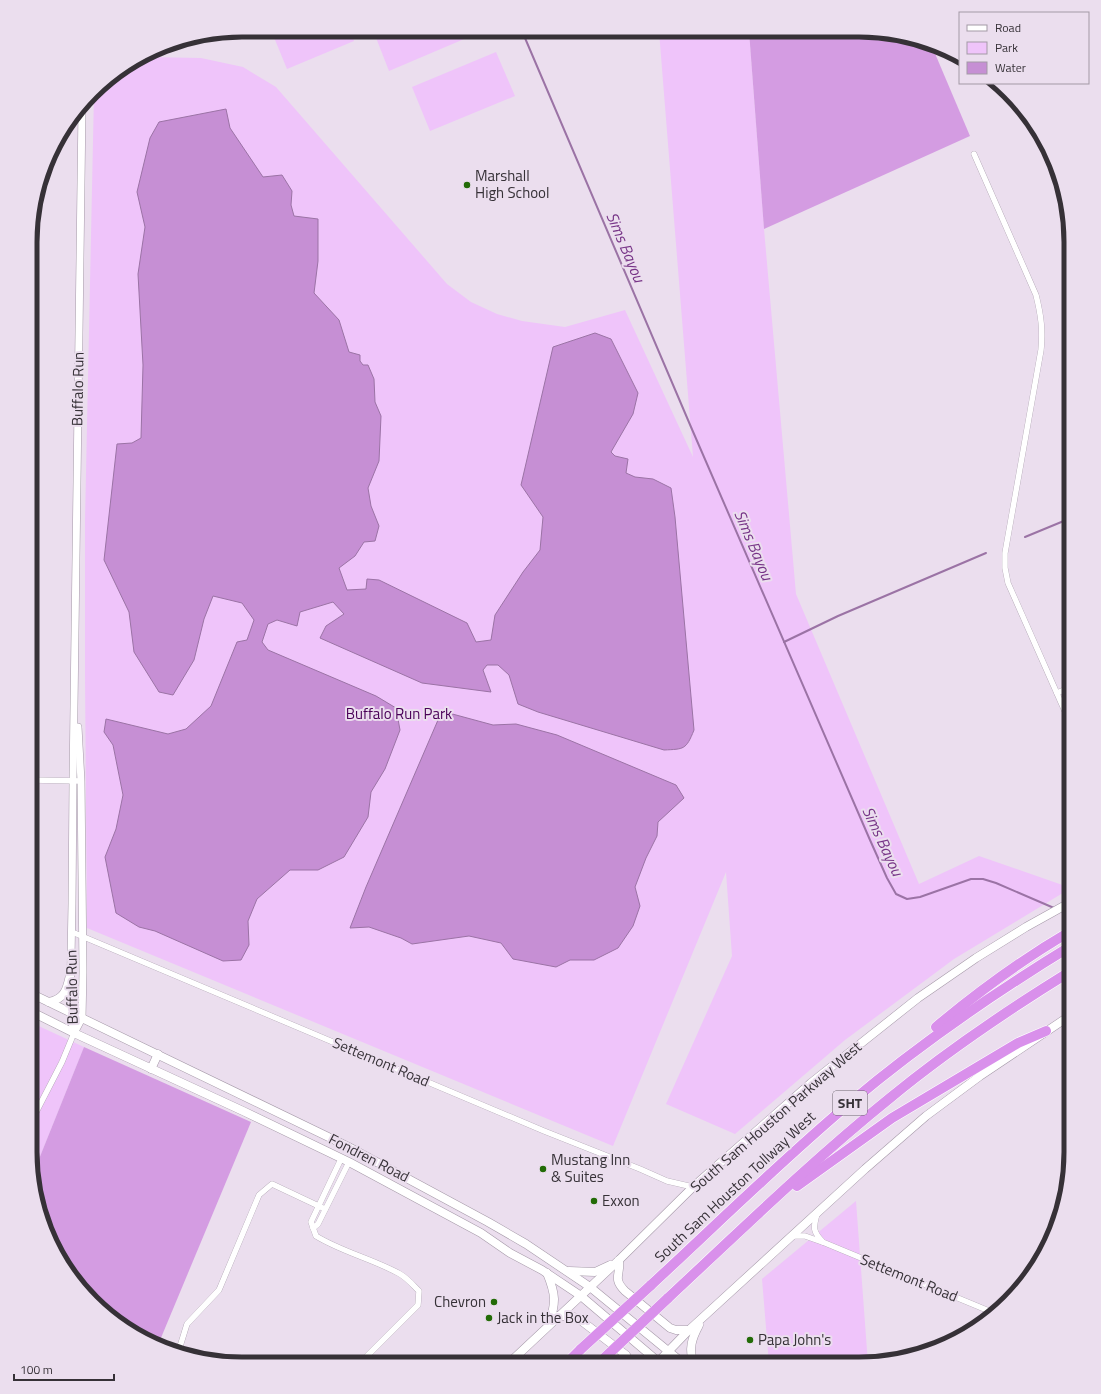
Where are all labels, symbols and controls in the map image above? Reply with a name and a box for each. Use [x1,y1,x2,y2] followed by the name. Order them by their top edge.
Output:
[959,12,1089,84] legend
[995,18,1021,37] text: Road
[995,38,1018,57] text: Park
[995,58,1026,77] text: Water
[475,164,550,204] place label: Marshall High School
[462,180,472,190] marker: Marshall High School
[600,208,652,287] water label: Sims Bayou
[65,352,90,426] street label: Buffalo Run
[728,506,780,585] water label: Sims Bayou
[346,702,452,725] park label: Buffalo Run Park
[856,802,910,881] water label: Sims Bayou
[59,950,84,1024] street label: Buffalo Run
[329,1031,433,1092] street label: Settemont Road
[685,1035,867,1198] street label: South Sam Houston Parkway West
[833,1091,867,1115] road number: SHT
[649,1105,821,1268] street label: South Sam Houston Tollway West
[325,1127,414,1188] street label: Fondren Road
[551,1148,630,1188] place label: Mustang Inn & Suites
[538,1164,548,1174] marker: Mustang Inn & Suites
[602,1189,640,1212] place label: Exxon
[589,1196,599,1206] marker: Exxon
[857,1248,961,1308] street label: Settemont Road
[434,1290,486,1313] place label: Chevron
[489,1297,499,1307] marker: Chevron
[497,1306,589,1329] place label: Jack in the Box
[484,1313,494,1323] marker: Jack in the Box
[758,1328,831,1351] place label: Papa John's
[745,1335,755,1345] marker: Papa John's
[14,1356,114,1382] scale bar
[20,1360,53,1379] text: 100 m

